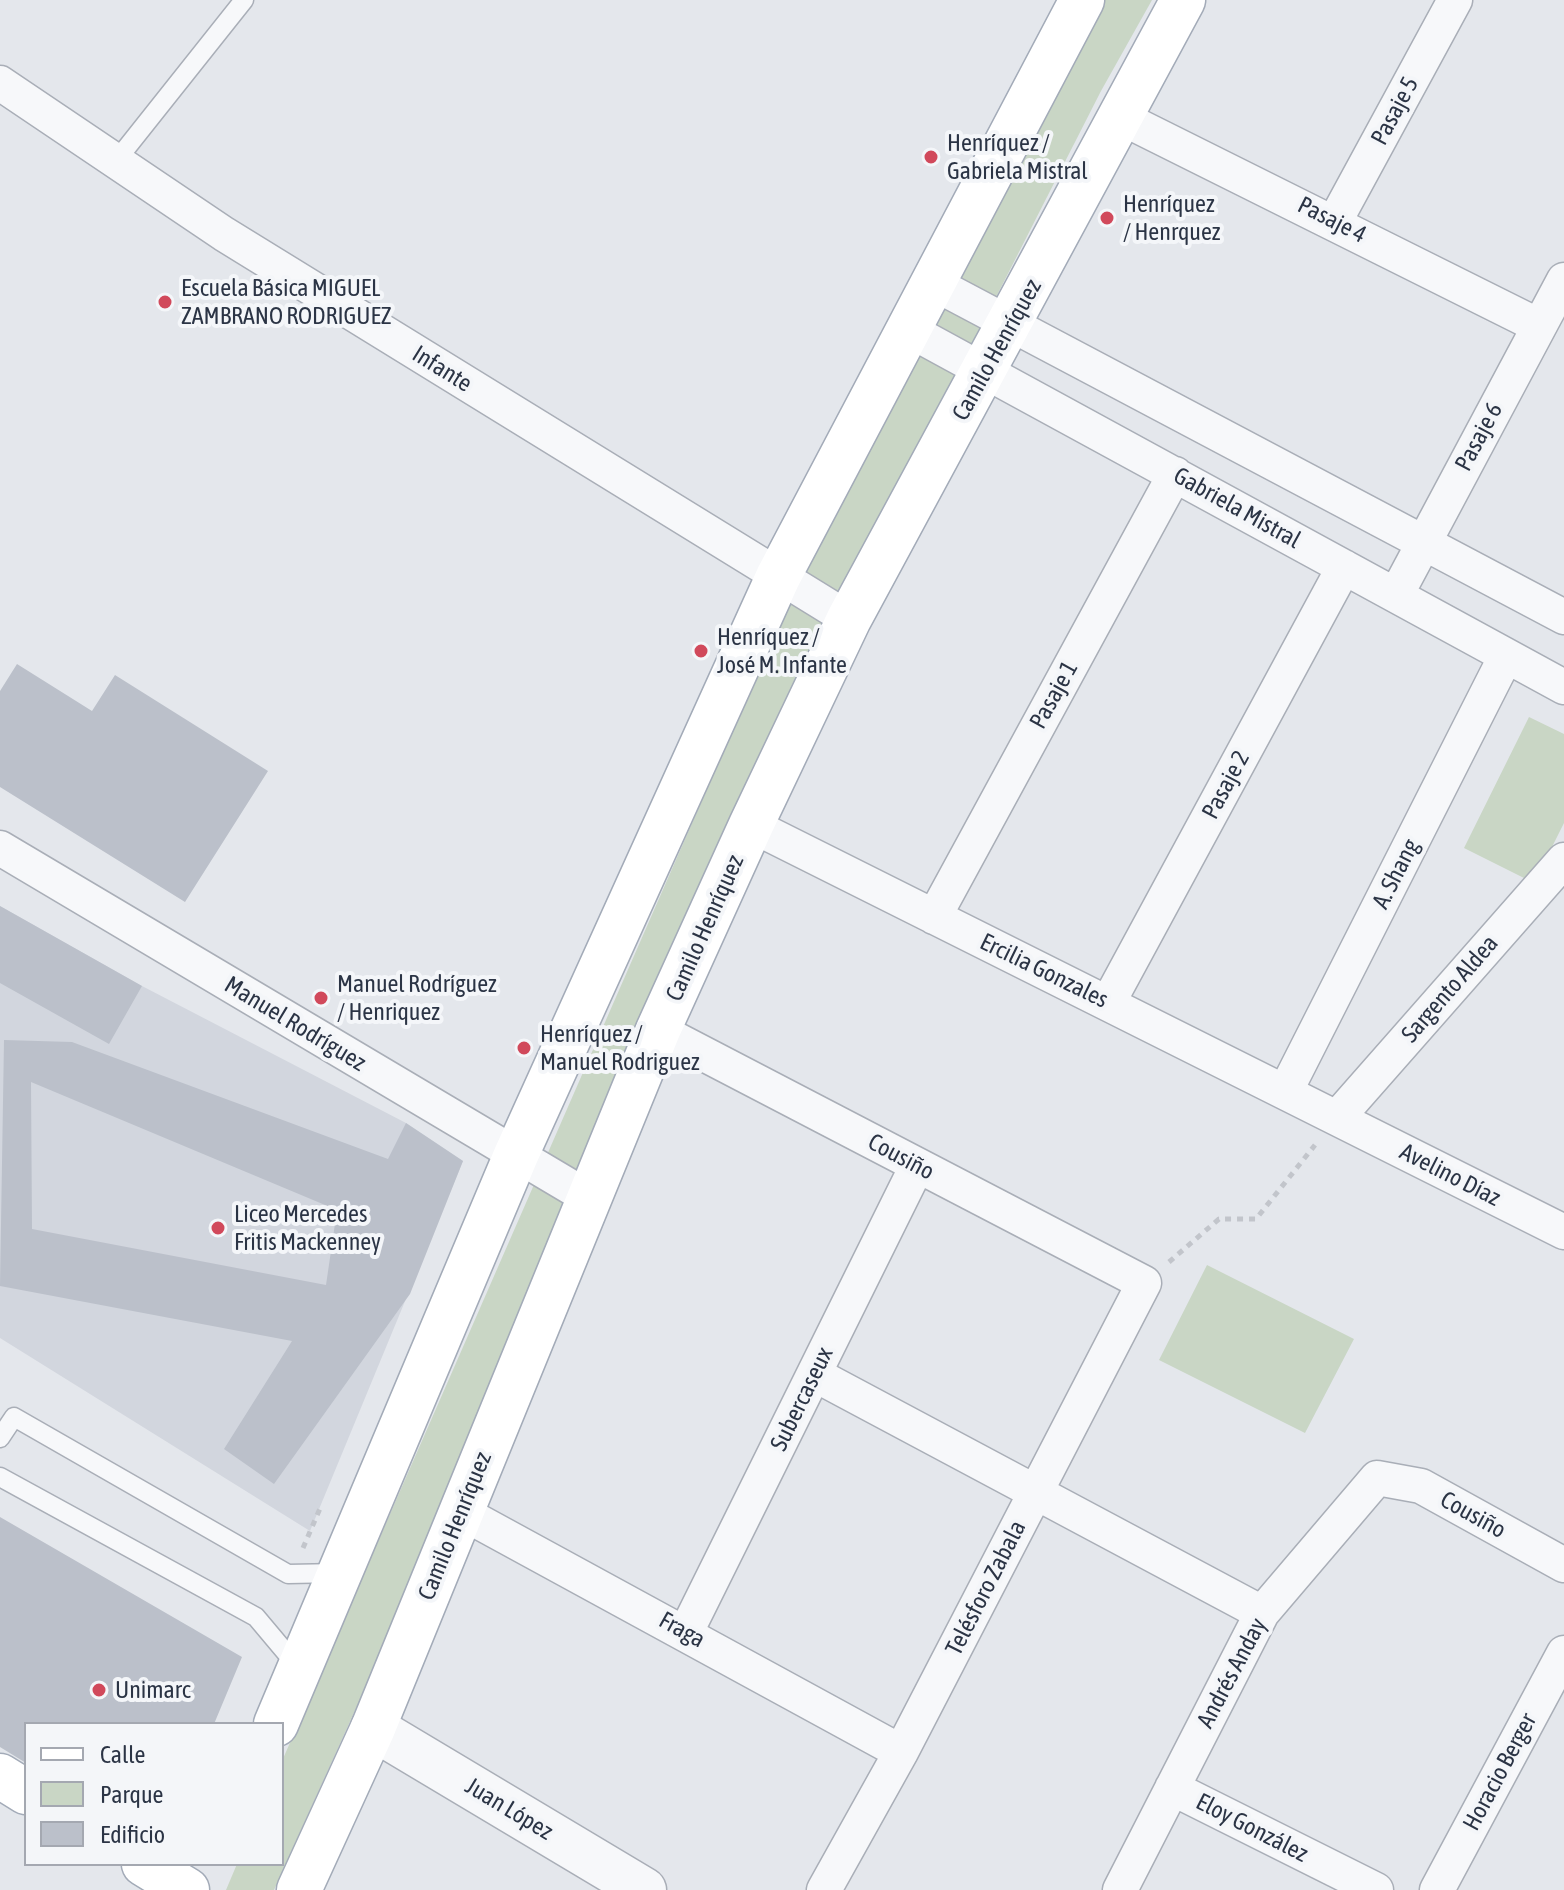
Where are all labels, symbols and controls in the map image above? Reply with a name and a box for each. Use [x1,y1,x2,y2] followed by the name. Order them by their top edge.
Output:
[1365,72,1425,150] street label: Pasaje 5
[947,129,1088,185] place label: Henríquez / Gabriela Mistral
[922,148,940,166] marker: Henríquez / Gabriela Mistral
[1123,190,1220,246] place label: Henríquez / Henrquez
[1293,191,1371,249] street label: Pasaje 4
[1098,209,1116,227] marker: Henríquez / Henrquez
[181,274,391,330] place label: Escuela Básica MIGUEL ZAMBRANO RODRIGUEZ
[946,274,1048,426] street label: Camilo Henríquez
[156,293,174,311] marker: Escuela Básica MIGUEL ZAMBRANO RODRIGUEZ
[407,340,477,398] street label: Infante
[1449,398,1509,476] street label: Pasaje 6
[1169,461,1305,555] street label: Gabriela Mistral
[717,623,847,679] place label: Henríquez / José M. Infante
[692,642,710,660] marker: Henríquez / José M. Infante
[1024,656,1084,734] street label: Pasaje 1
[1196,746,1256,824] street label: Pasaje 2
[1366,834,1426,914] street label: A. Shang
[660,850,750,1006] street label: Camilo Henríquez
[975,928,1113,1014] street label: Ercilia Gonzales
[1396,930,1504,1048] street label: Sargento Aldea
[337,970,497,1026] place label: Manuel Rodríguez / Henriquez
[219,971,371,1077] street label: Manuel Rodríguez
[312,989,330,1007] marker: Manuel Rodríguez / Henriquez
[540,1020,700,1076] place label: Henríquez / Manuel Rodriguez
[515,1039,533,1057] marker: Henríquez / Manuel Rodriguez
[863,1128,939,1186] street label: Cousiño
[1395,1137,1505,1213] street label: Avelino Díaz
[234,1200,381,1256] place label: Liceo Mercedes Fritis Mackenney
[209,1219,227,1237] marker: Liceo Mercedes Fritis Mackenney
[765,1342,839,1456] street label: Subercaseux
[412,1448,498,1604] street label: Camilo Henríquez
[1435,1485,1511,1545] street label: Cousiño
[940,1516,1032,1660] street label: Telésforo Zabala
[654,1606,710,1654] street label: Fraga
[1191,1613,1273,1733] street label: Andrés Anday
[115,1676,191,1704] place label: Unimarc
[90,1681,108,1699] marker: Unimarc
[1457,1709,1543,1835] street label: Horacio Berger
[24,1722,284,1866] legend
[100,1741,145,1768] text: Calle
[460,1772,558,1846] street label: Juan López
[100,1781,163,1808] text: Parque
[1191,1788,1313,1868] street label: Eloy González
[100,1821,165,1848] text: Edificio

